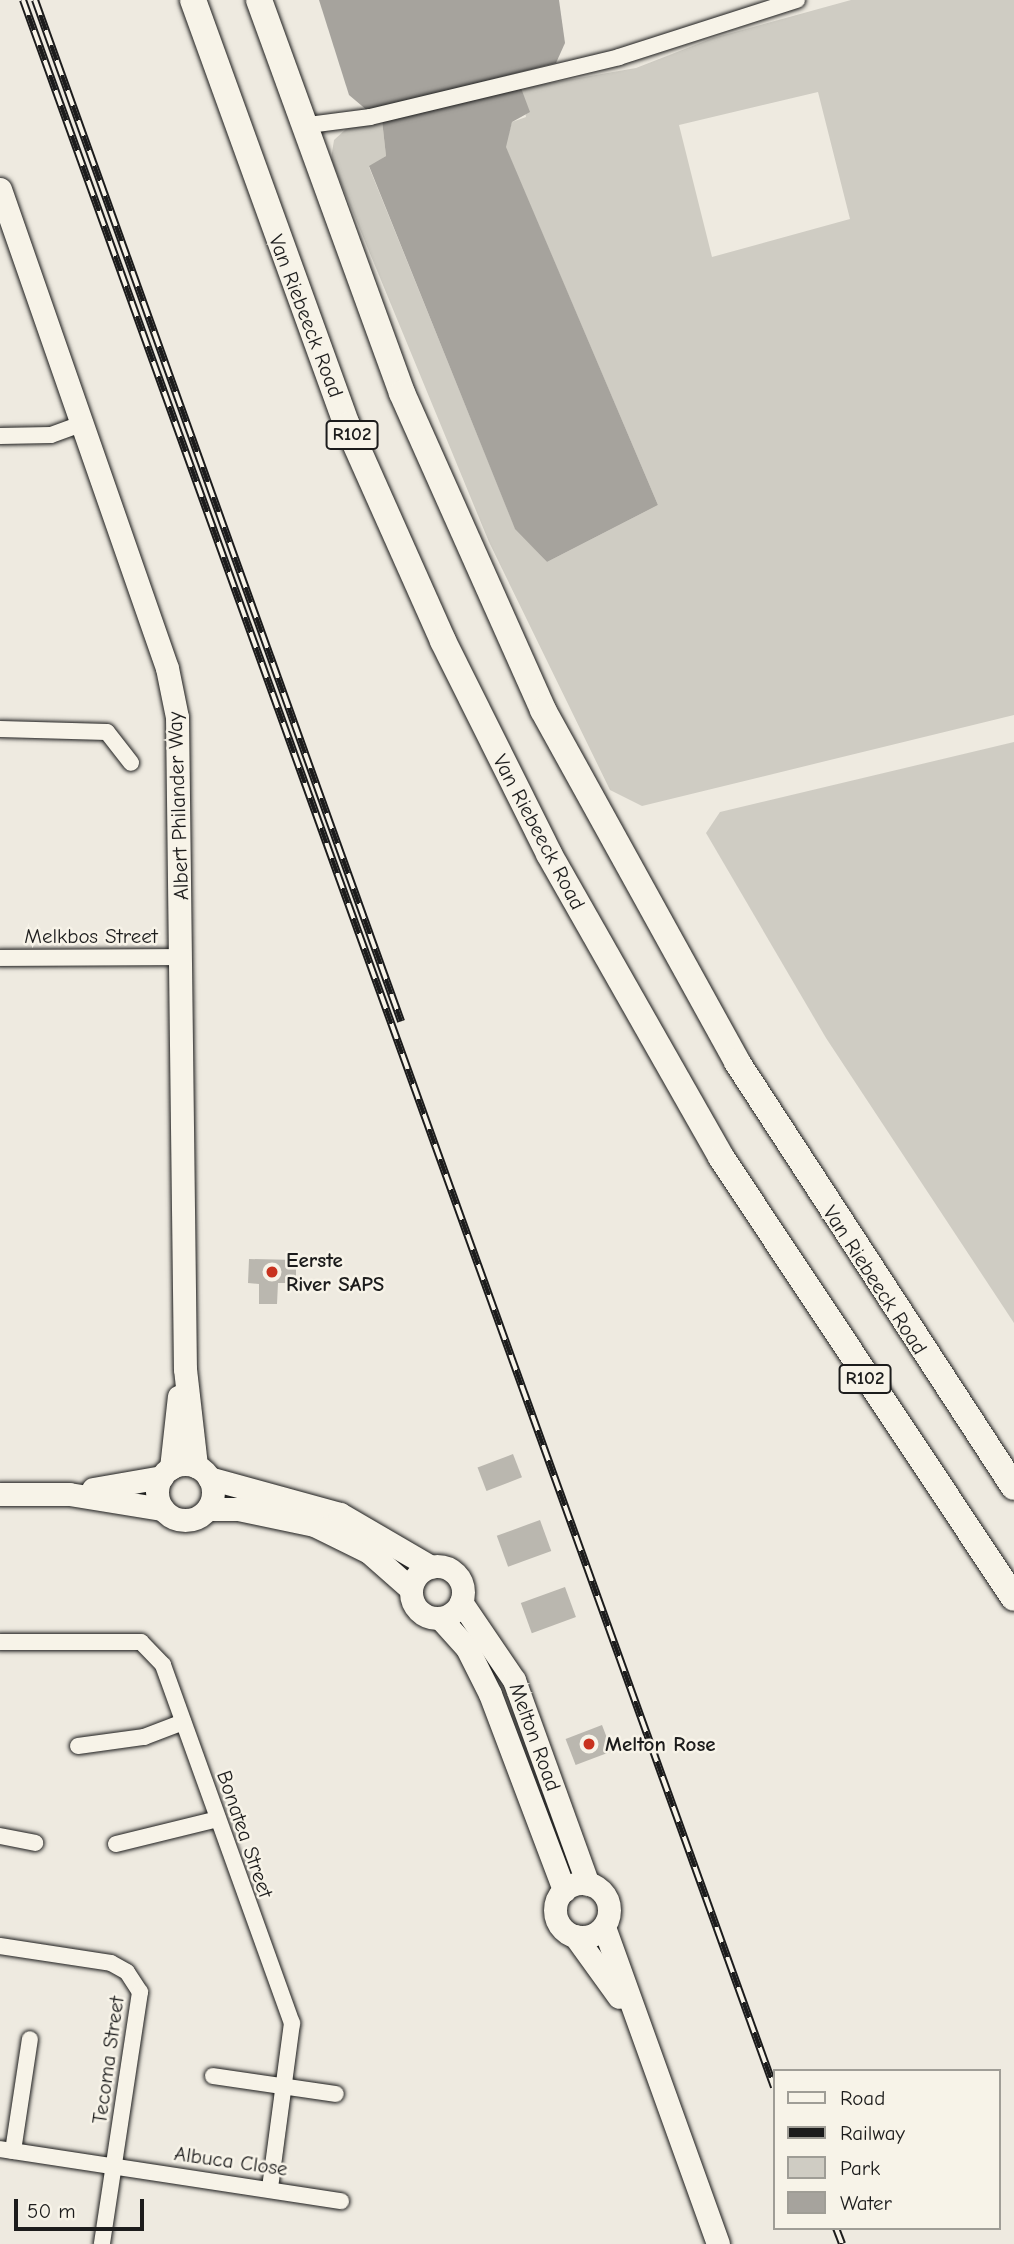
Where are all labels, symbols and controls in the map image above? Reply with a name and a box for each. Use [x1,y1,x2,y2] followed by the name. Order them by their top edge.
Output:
[263,231,349,401] street label: Van Riebeeck Road
[324,420,380,450] road number: R102
[162,711,194,901] street label: Albert Philander Way
[487,750,591,914] street label: Van Riebeeck Road
[24,923,158,949] street label: Melkbos Street
[818,1201,932,1359] street label: Van Riebeeck Road
[286,1247,384,1297] place label: Eerste River SAPS
[264,1264,280,1280] marker: Eerste River SAPS
[837,1364,893,1394] road number: R102
[504,1680,566,1794] street label: Melton Road
[605,1731,716,1757] place label: Melton Rose
[579,1734,599,1754] marker: Melton Rose
[211,1767,279,1901] street label: Bonatea Street
[87,1994,129,2126] street label: Tecoma Street
[772,2069,1000,2230] legend
[840,2086,885,2110] text: Road
[840,2121,905,2145] text: Railway
[173,2141,289,2181] street label: Albuca Close
[840,2156,880,2180] text: Park
[18,2184,147,2228] scale bar
[840,2191,892,2215] text: Water
[27,2199,76,2223] text: 50 m

